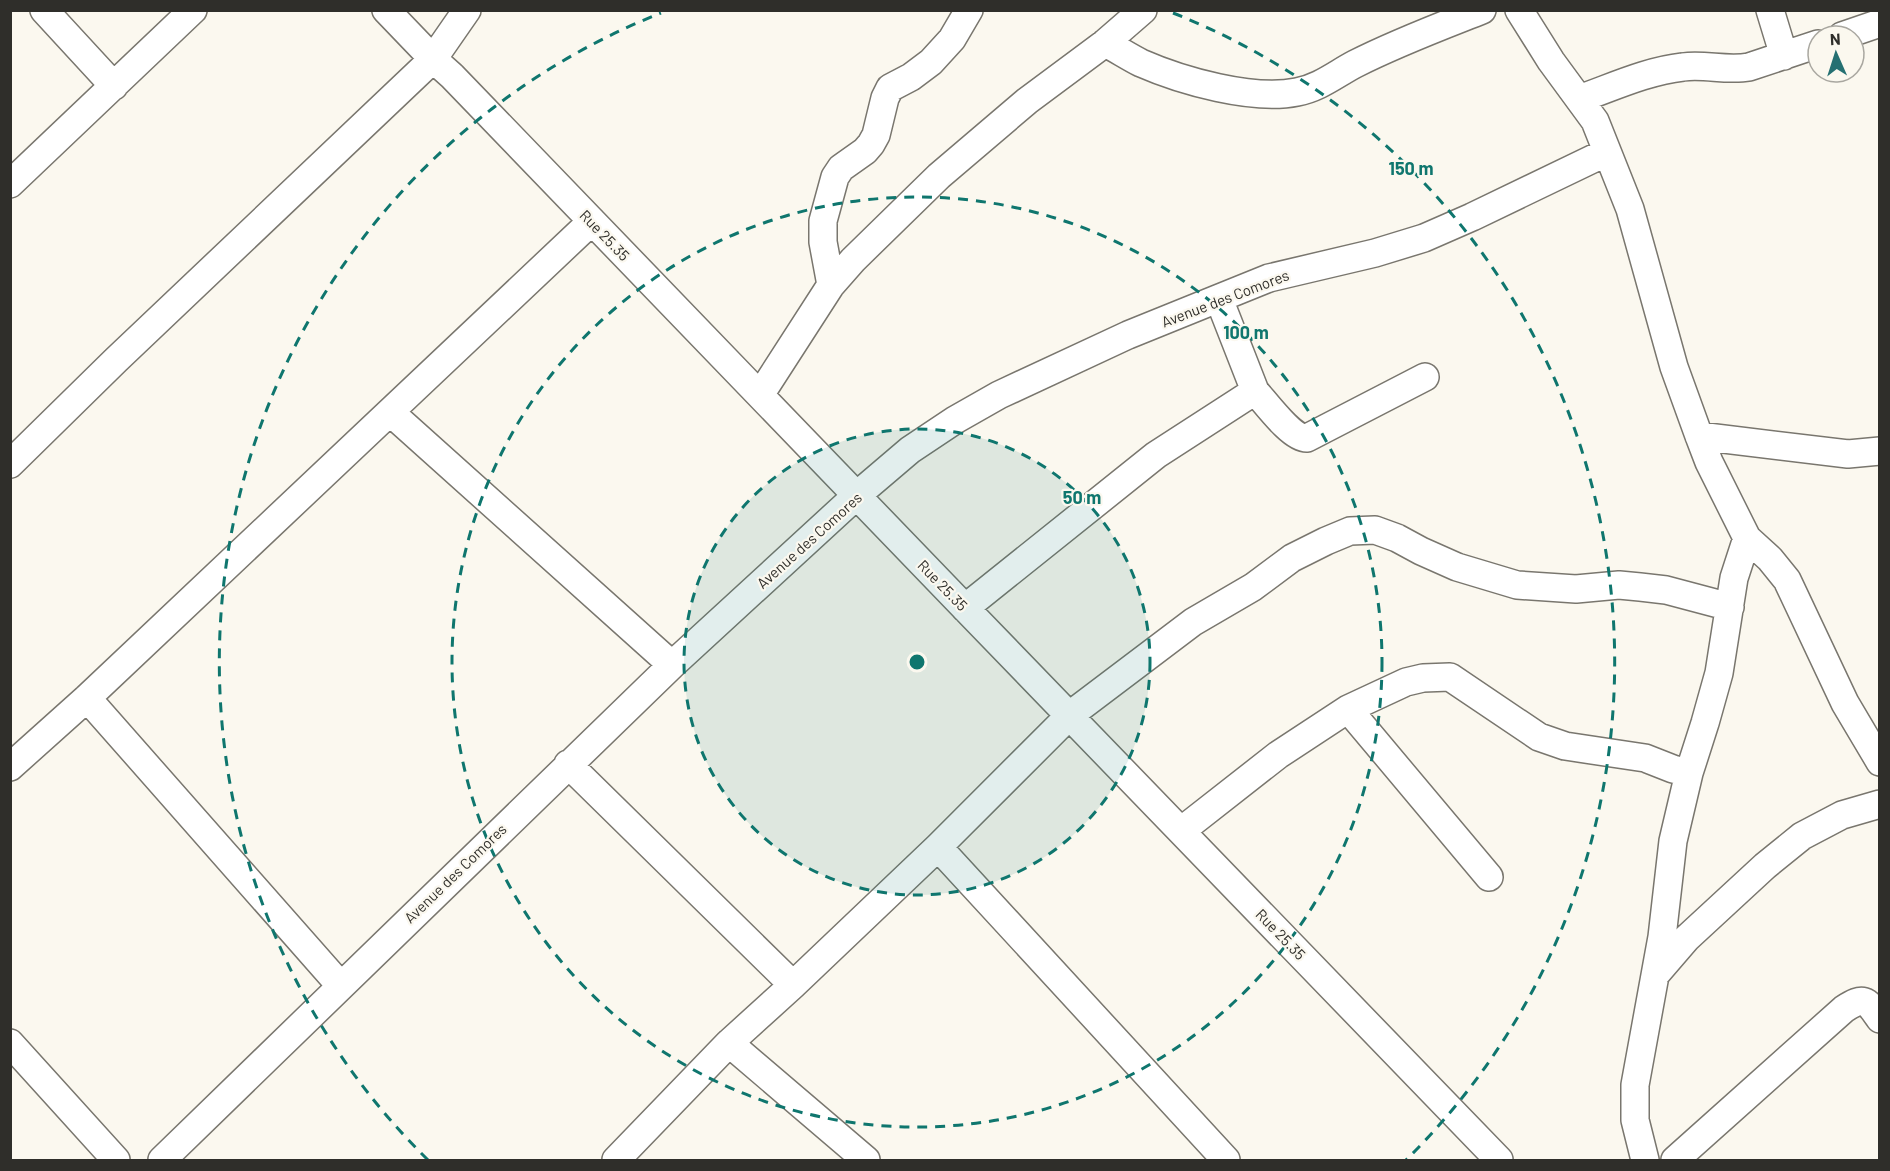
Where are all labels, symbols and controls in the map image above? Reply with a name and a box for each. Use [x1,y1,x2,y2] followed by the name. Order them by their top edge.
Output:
[1806,24,1866,84] north arrow
[1829,29,1841,48] text: N
[1389,157,1433,179] text: 150 m
[576,206,634,264] street label: Rue 25.35
[1159,265,1291,331] street label: Avenue des Comores
[1223,321,1269,343] text: 100 m
[1063,486,1101,508] text: 50 m
[753,488,865,592] street label: Avenue des Comores
[914,556,972,614] street label: Rue 25.35
[907,652,927,672] centre of rings
[400,820,510,926] street label: Avenue des Comores
[1252,905,1310,963] street label: Rue 25.35

